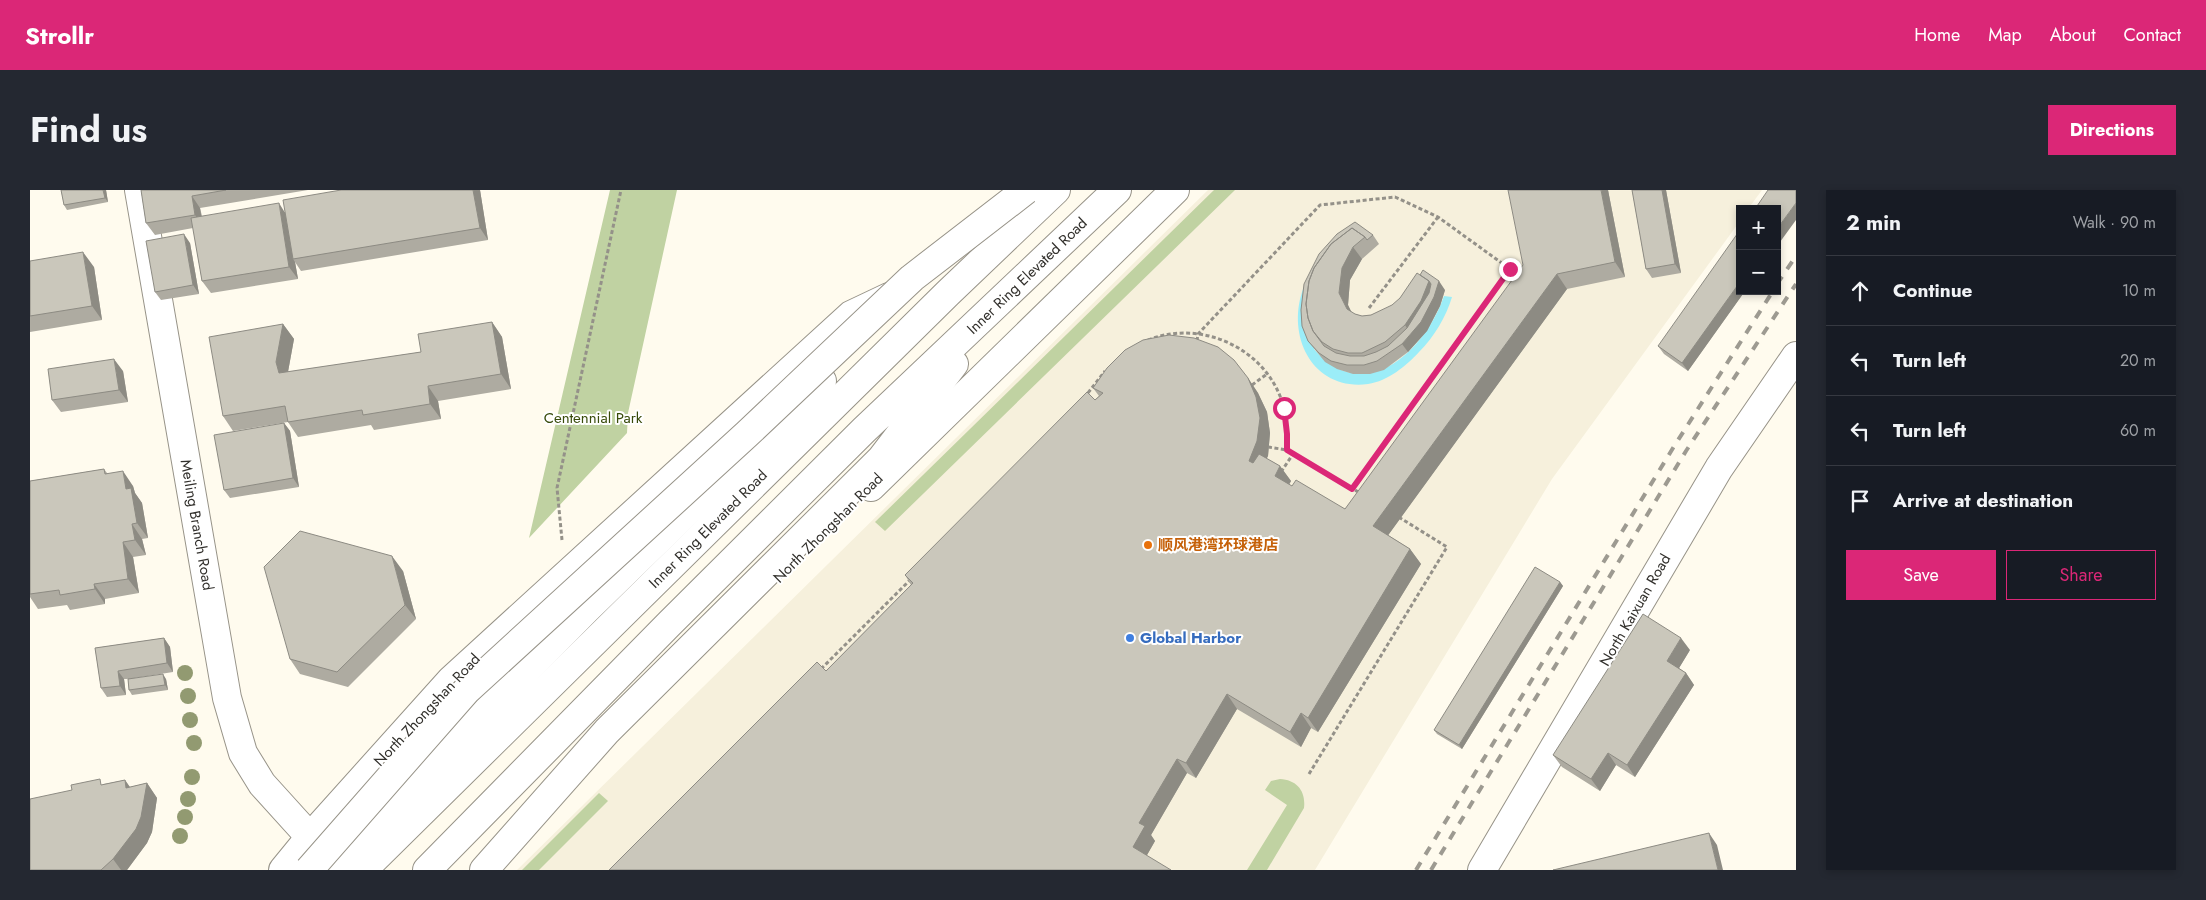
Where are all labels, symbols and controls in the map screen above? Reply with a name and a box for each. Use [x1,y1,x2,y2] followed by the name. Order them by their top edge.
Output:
[25,18,94,53] text: Strollr
[1914,22,1960,48] text: Home
[1988,22,2022,48] text: Map
[2050,22,2095,48] text: About
[2123,22,2181,48] text: Contact
[30,105,147,155] text: Find us
[2048,105,2176,155] button: Directions
[1736,205,1781,295] map controls
[1736,205,1781,250] button: +
[1846,208,1901,238] text: 2 min
[2073,211,2156,234] text: Walk · 90 m
[962,213,1092,339] street label: Inner Ring Elevated Road
[1736,250,1781,295] button: −
[1499,258,1522,281] route end
[1846,277,1874,305] icon: ahead
[1893,277,1972,304] text: Continue
[2122,279,2156,302] text: 10 m
[1846,347,1874,375] icon: left
[1893,347,1966,374] text: Turn left
[2120,349,2156,372] text: 20 m
[1273,397,1296,420] route start
[544,407,643,429] park label: Centennial Park
[1846,417,1874,445] icon: left
[1893,417,1966,444] text: Turn left
[2120,419,2156,442] text: 60 m
[175,458,219,592] street label: Meiling Branch Road
[644,465,772,593] street label: Inner Ring Elevated Road
[768,468,888,588] street label: North Zhongshan Road
[1846,487,1874,515] icon: arrive
[1893,487,2073,514] text: Arrive at destination
[1158,534,1278,556] place label: 顺风港湾环球港店
[1142,539,1154,551] marker: 顺风港湾环球港店
[1594,550,1676,670] street label: North Kaixuan Road
[1846,550,1996,600] button: Save
[2006,550,2156,600] button: Share
[1140,627,1242,649] place label: Global Harbor
[1124,632,1136,644] marker: Global Harbor
[369,649,485,771] street label: North Zhongshan Road

